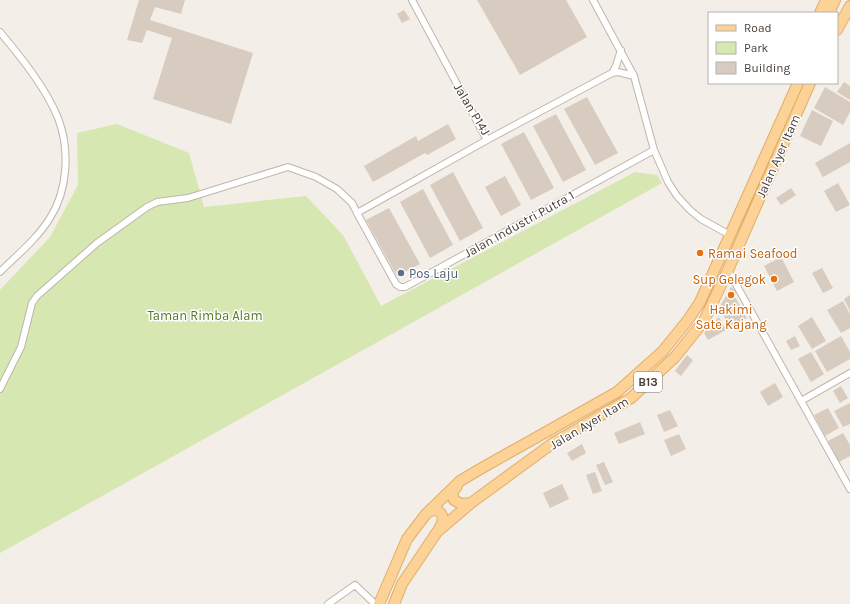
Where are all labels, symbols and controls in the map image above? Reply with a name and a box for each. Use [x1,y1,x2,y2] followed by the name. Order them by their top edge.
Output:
[708,12,838,84] legend
[744,21,772,35] text: Road
[744,41,769,55] text: Park
[744,61,791,75] text: Building
[451,80,493,138] street label: Jalan P14J
[753,112,803,200] street label: Jalan Ayer Itam
[461,187,577,261] street label: Jalan Industri Putra 1
[708,246,797,261] place label: Ramai Seafood
[695,248,705,258] marker: Ramai Seafood
[409,266,458,281] place label: Pos Laju
[396,268,406,278] marker: Pos Laju
[692,272,766,287] place label: Sup Gelegok
[769,274,779,284] marker: Sup Gelegok
[726,290,736,300] marker: Hakimi Sate Kajang
[695,302,767,332] place label: Hakimi Sate Kajang
[147,308,263,323] park label: Taman Rimba Alam
[634,372,662,392] road number: B13
[547,393,631,453] street label: Jalan Ayer Itam

